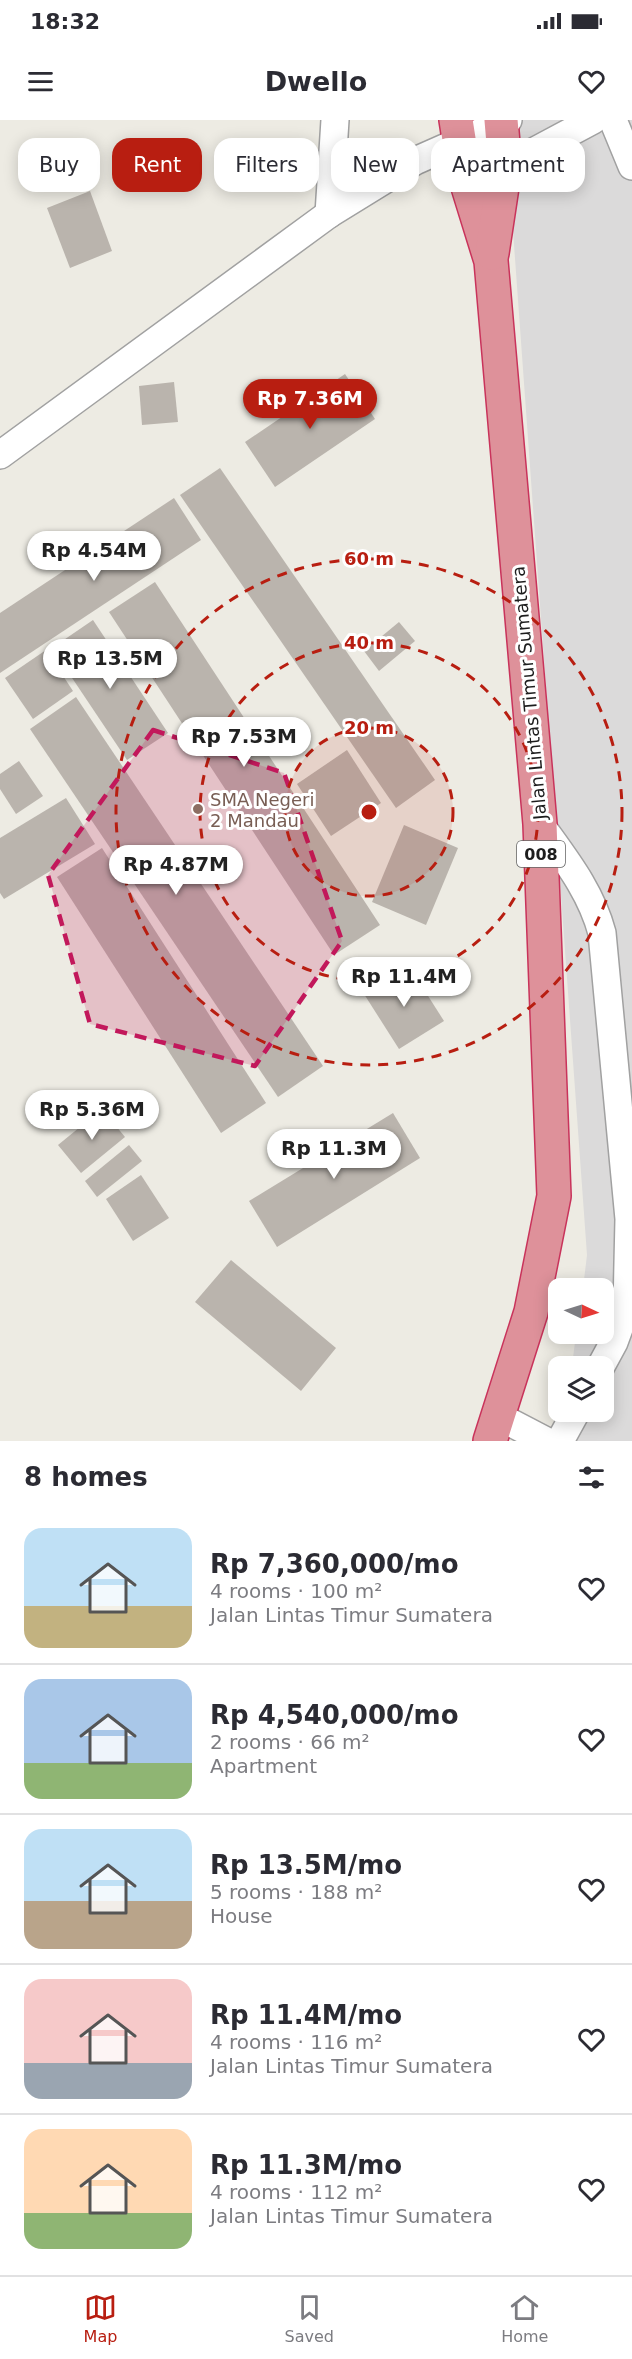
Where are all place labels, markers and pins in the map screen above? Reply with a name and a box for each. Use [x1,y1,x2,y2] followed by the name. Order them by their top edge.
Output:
[248,379,372,430] pin: Rp 7.36M
[32,531,156,582] pin: Rp 4.54M
[48,639,172,690] pin: Rp 13.5M
[182,717,306,768] pin: Rp 7.53M
[210,789,314,831] place label: SMA Negeri 2 Mandau
[191,802,205,816] marker: SMA Negeri 2 Mandau
[359,802,379,822] centre of rings
[114,845,238,896] pin: Rp 4.87M
[342,957,466,1008] pin: Rp 11.4M
[30,1090,154,1141] pin: Rp 5.36M
[272,1129,396,1180] pin: Rp 11.3M

